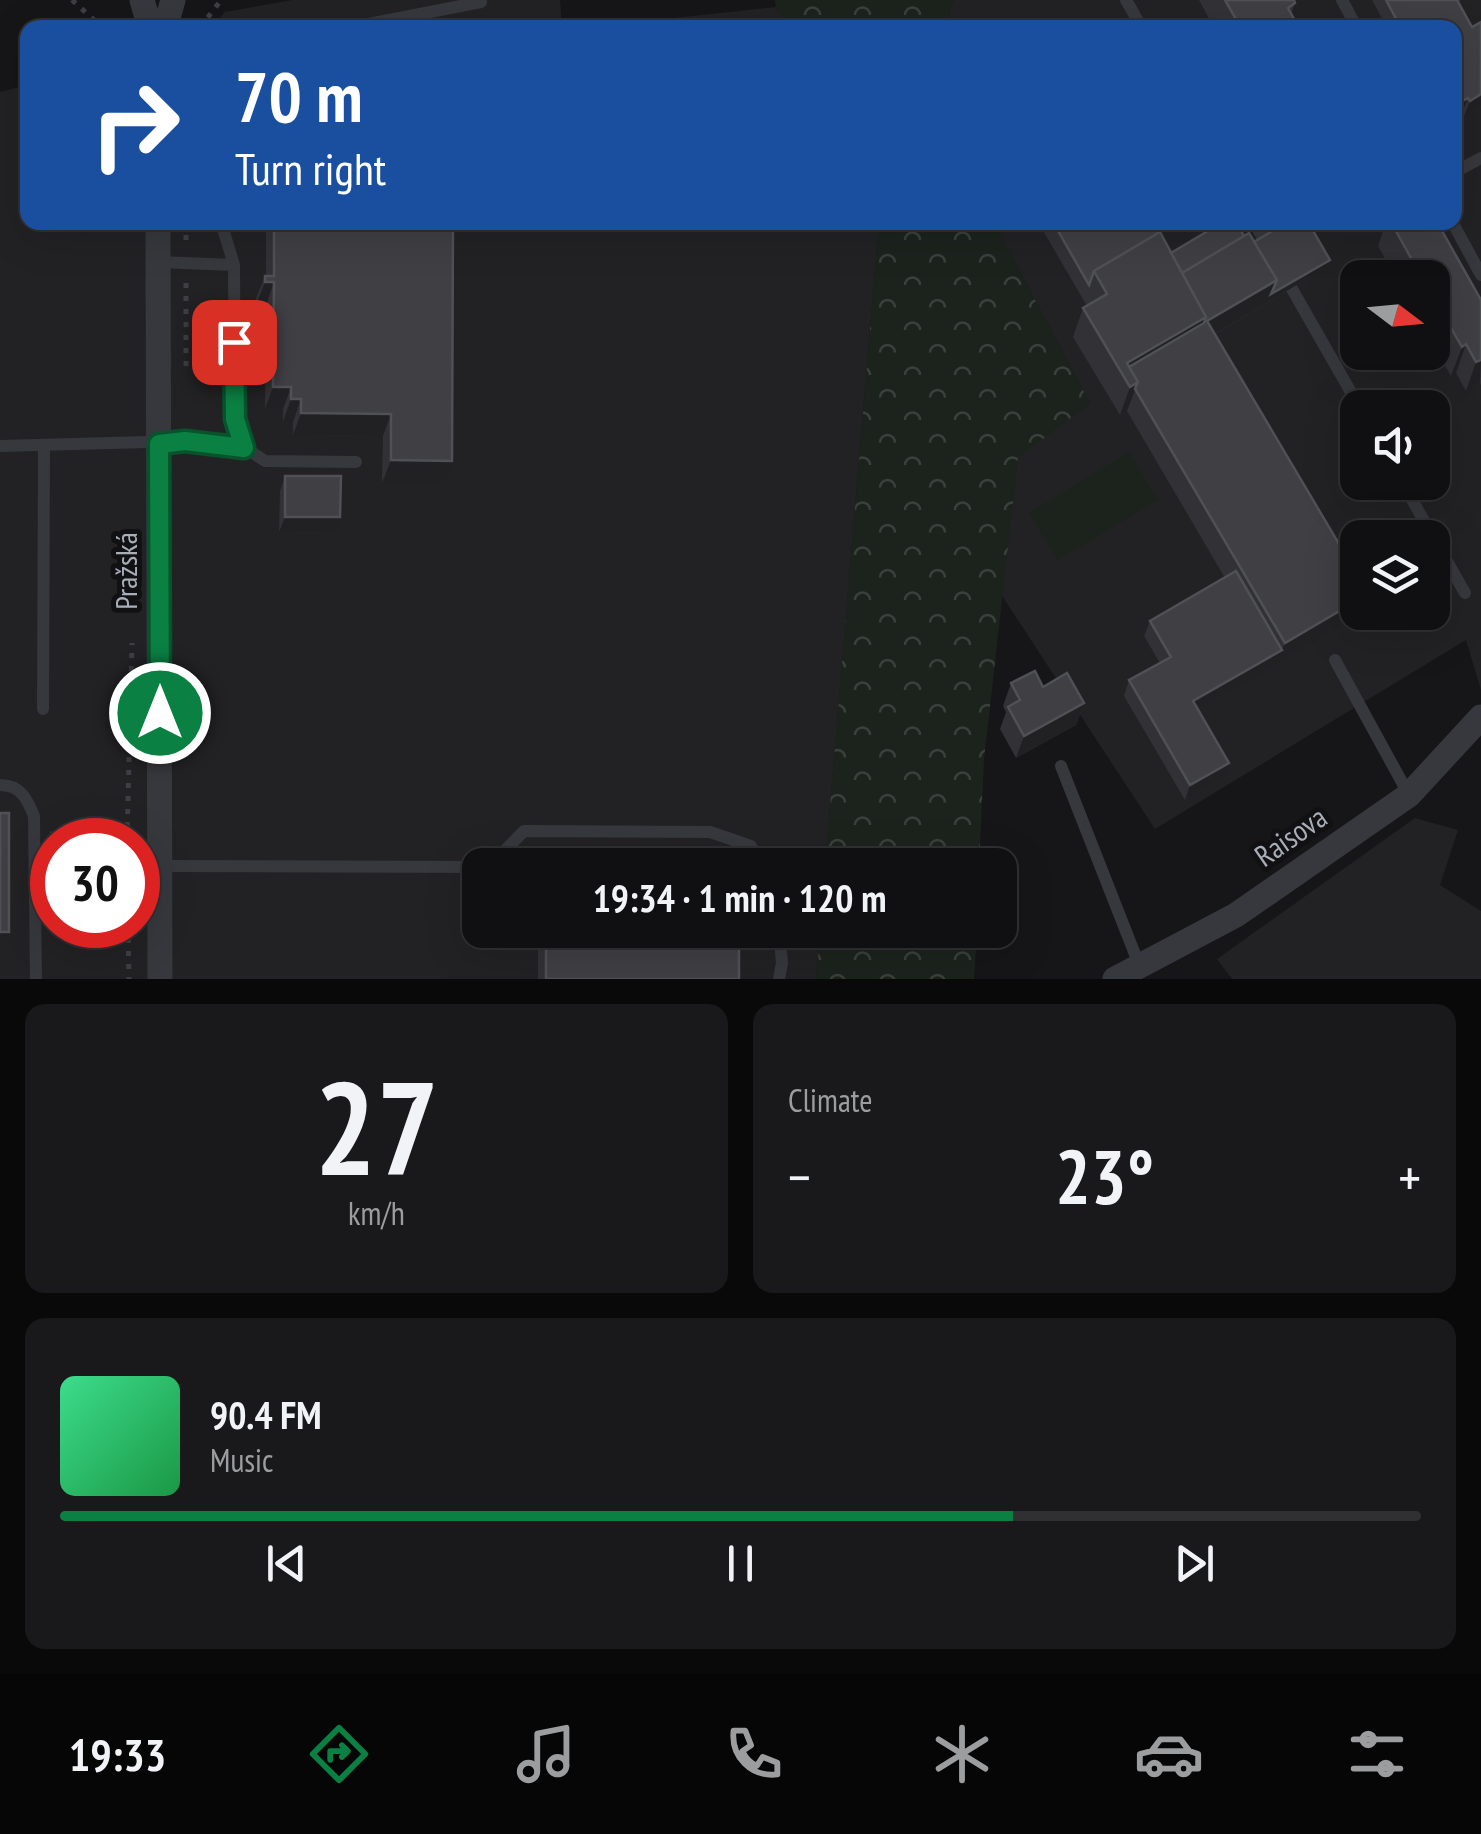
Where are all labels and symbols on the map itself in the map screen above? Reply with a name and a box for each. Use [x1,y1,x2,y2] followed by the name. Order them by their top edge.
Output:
[1340,260,1450,370] north arrow
[192,300,277,385] pin
[106,532,145,610] street label: Pražská
[108,661,212,765] position arrow
[1246,797,1334,875] street label: Raisova
[30,818,160,948] speed limit sign: 30

